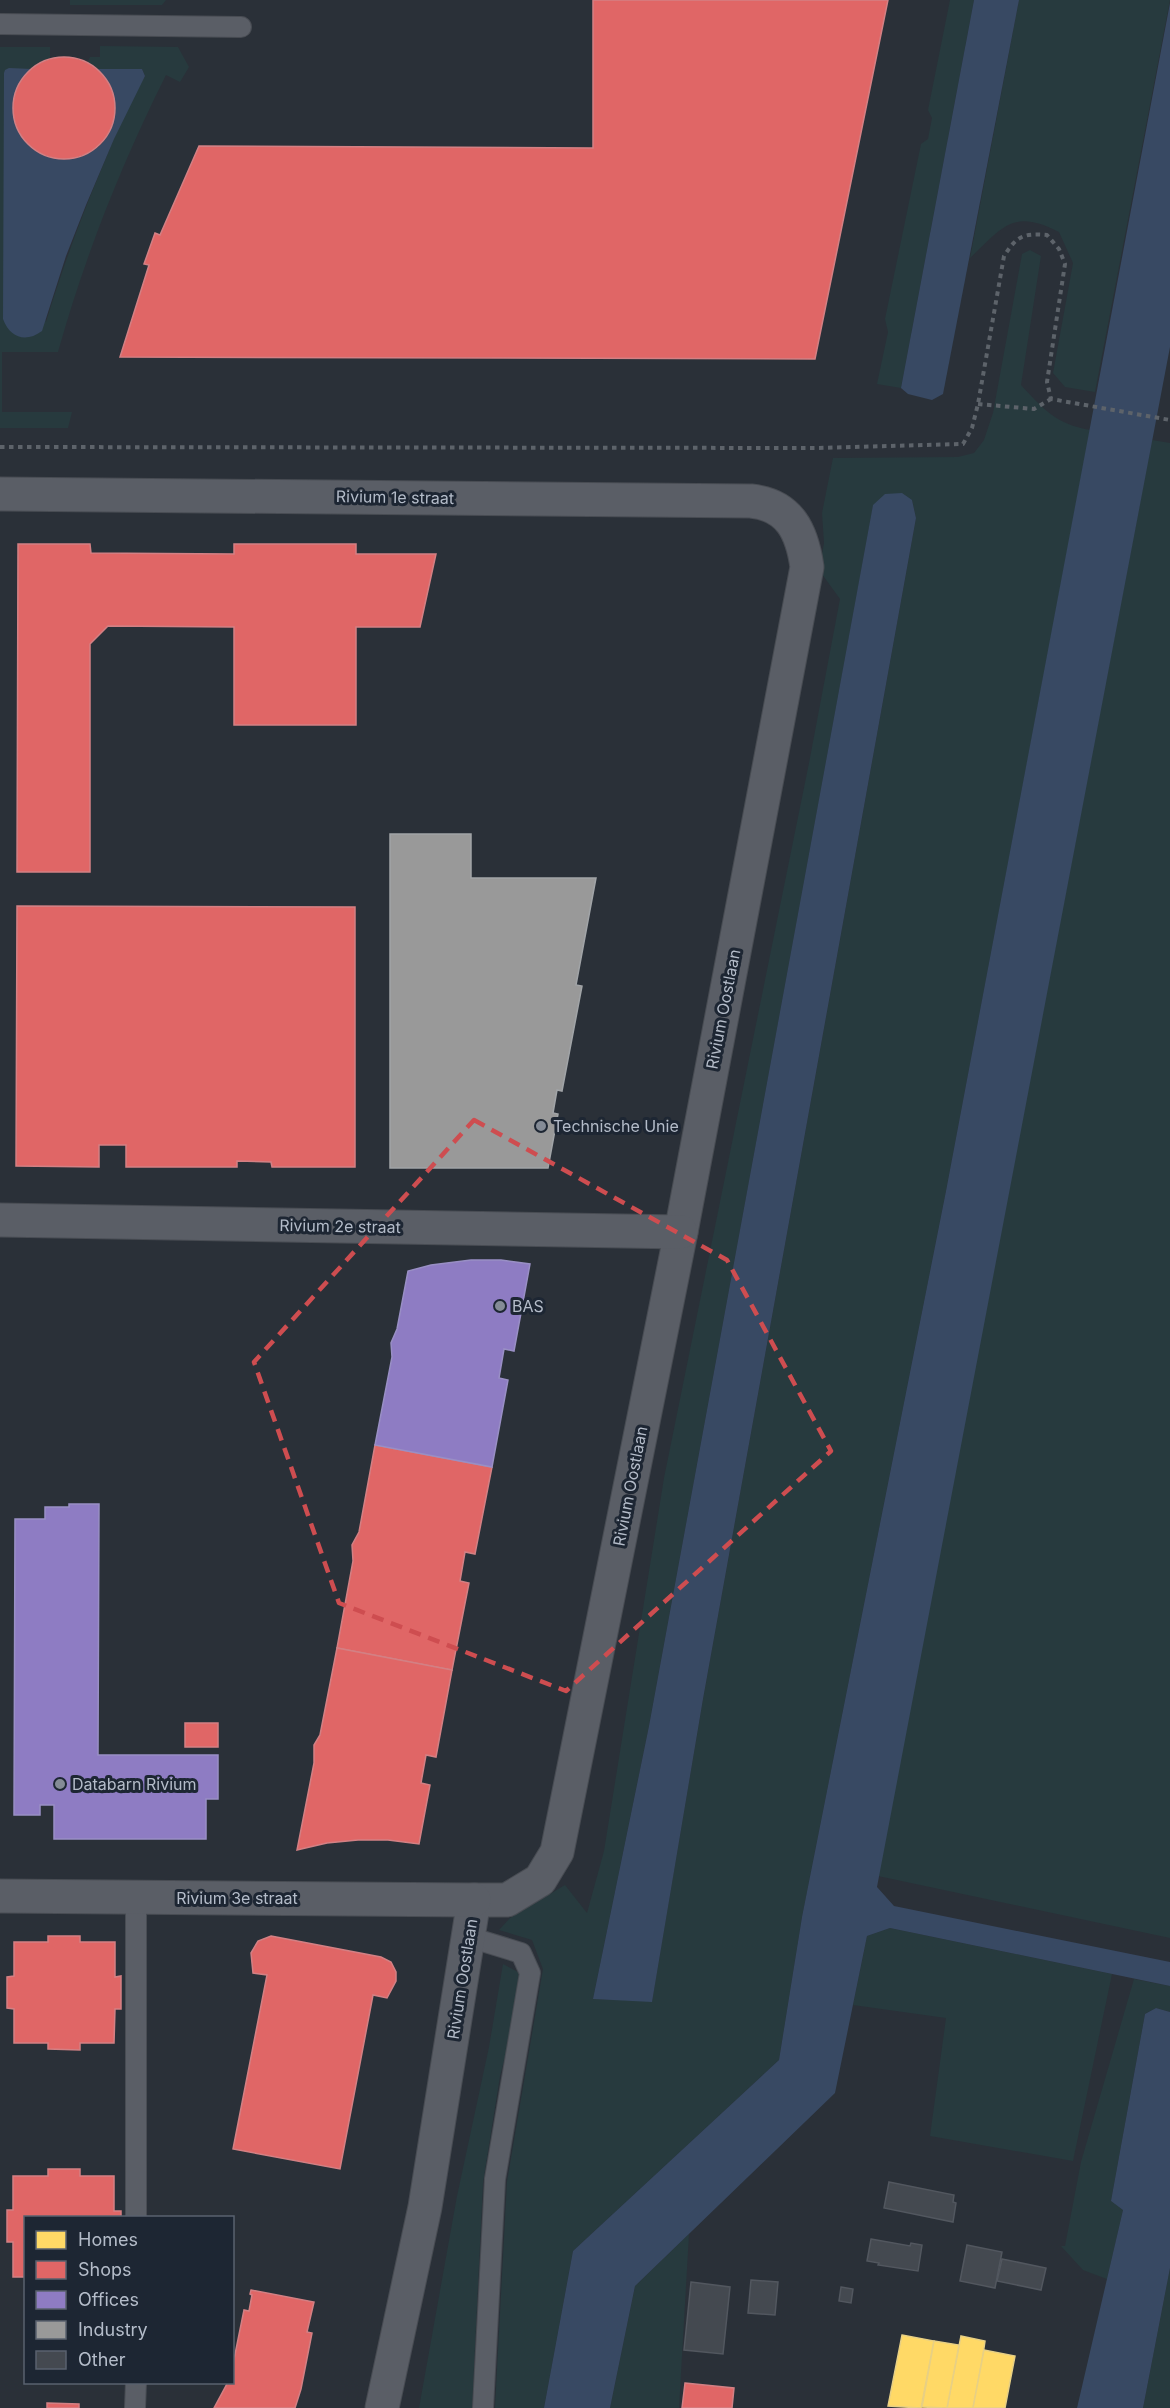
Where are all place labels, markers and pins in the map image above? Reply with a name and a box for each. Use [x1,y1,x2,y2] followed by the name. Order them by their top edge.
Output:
[553,1116,679,1136] place label: Technische Unie
[534,1119,548,1133] marker: Technische Unie
[512,1296,544,1316] place label: BAS
[493,1299,507,1313] marker: BAS
[72,1774,197,1794] place label: Databarn Rivium
[53,1777,67,1791] marker: Databarn Rivium

